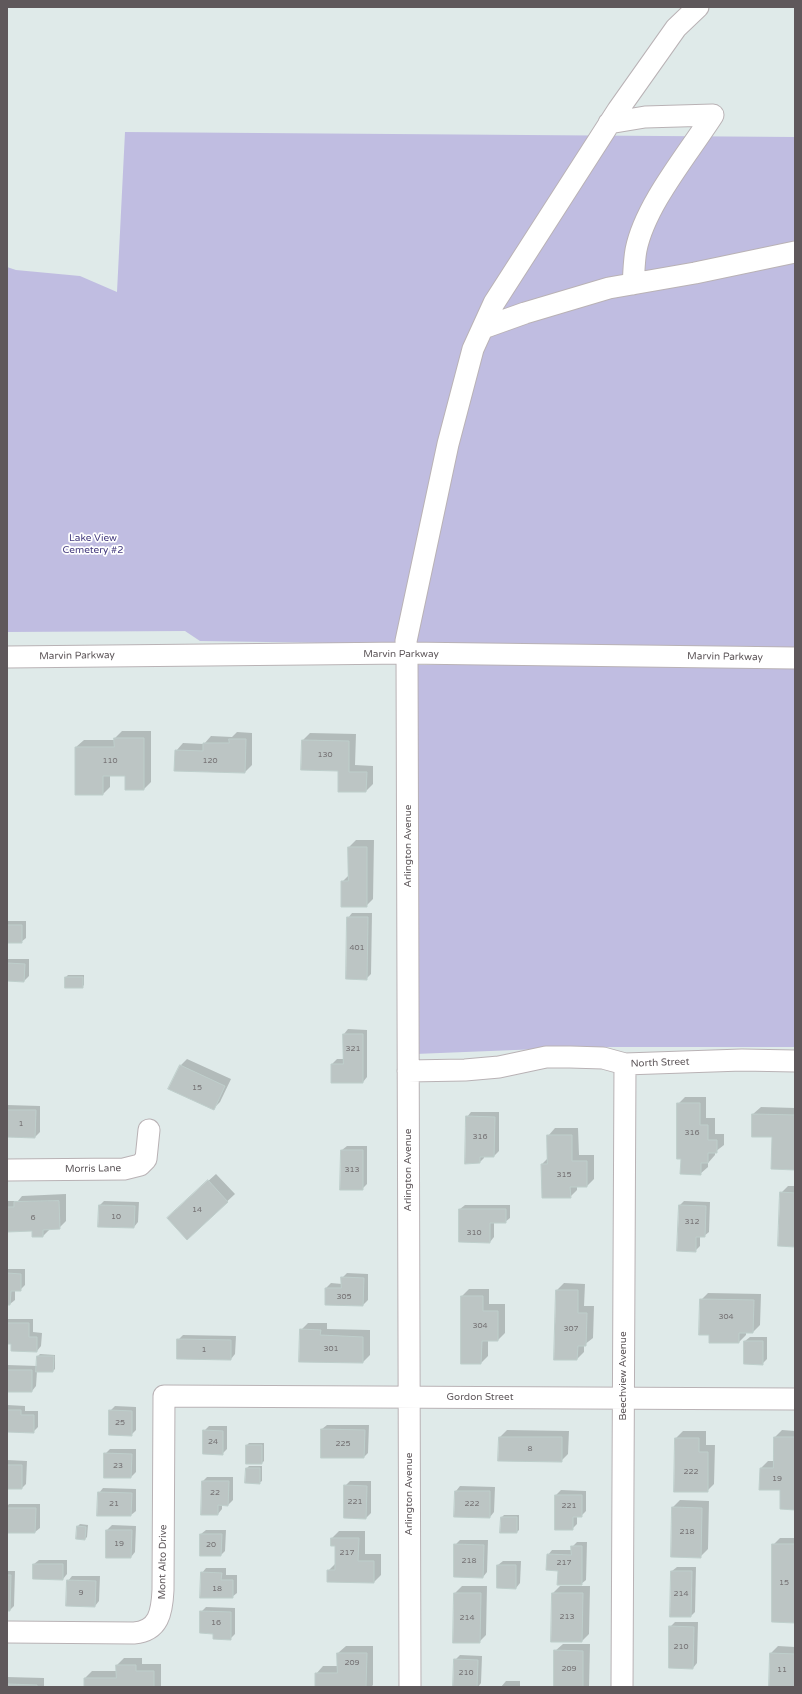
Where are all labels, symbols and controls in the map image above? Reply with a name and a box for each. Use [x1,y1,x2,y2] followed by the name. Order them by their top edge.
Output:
[63,532,123,556] park label: Lake View Cemetery #2
[363,648,439,660] street label: Marvin Parkway
[39,649,115,663] street label: Marvin Parkway
[687,650,763,664] street label: Marvin Parkway
[317,750,333,760] house number: 130
[102,756,118,766] house number: 110
[202,756,218,766] house number: 120
[402,805,414,887] street label: Arlington Avenue
[349,943,365,953] house number: 401
[345,1044,361,1054] house number: 321
[630,1056,690,1070] street label: North Street
[192,1083,202,1093] house number: 15
[18,1119,24,1129] house number: 1
[684,1128,700,1138] house number: 316
[402,1129,414,1211] street label: Arlington Avenue
[472,1132,488,1142] house number: 316
[65,1163,121,1175] street label: Morris Lane
[344,1165,360,1175] house number: 313
[556,1170,572,1180] house number: 315
[192,1205,202,1215] house number: 14
[111,1212,121,1222] house number: 10
[30,1213,36,1223] house number: 6
[684,1217,700,1227] house number: 312
[466,1228,482,1238] house number: 310
[336,1292,352,1302] house number: 305
[718,1312,734,1322] house number: 304
[472,1321,488,1331] house number: 304
[563,1324,579,1334] house number: 307
[617,1331,629,1421] street label: Beechview Avenue
[323,1344,339,1354] house number: 301
[201,1345,207,1355] house number: 1
[447,1391,513,1403] street label: Gordon Street
[115,1418,125,1428] house number: 25
[208,1437,218,1447] house number: 24
[335,1439,351,1449] house number: 225
[527,1444,533,1454] house number: 8
[403,1453,415,1535] street label: Arlington Avenue
[113,1461,123,1471] house number: 23
[683,1467,699,1477] house number: 222
[772,1474,782,1484] house number: 19
[210,1488,220,1498] house number: 22
[347,1497,363,1507] house number: 221
[109,1499,119,1509] house number: 21
[464,1499,480,1509] house number: 222
[561,1501,577,1511] house number: 221
[156,1524,170,1600] street label: Mont Alto Drive
[679,1527,695,1537] house number: 218
[114,1539,124,1549] house number: 19
[206,1540,216,1550] house number: 20
[339,1548,355,1558] house number: 217
[461,1556,477,1566] house number: 218
[556,1558,572,1568] house number: 217
[779,1578,789,1588] house number: 15
[212,1584,222,1594] house number: 18
[78,1588,84,1598] house number: 9
[673,1589,689,1599] house number: 214
[559,1612,575,1622] house number: 213
[459,1613,475,1623] house number: 214
[211,1618,221,1628] house number: 16
[673,1642,689,1652] house number: 210
[344,1658,360,1668] house number: 209
[561,1664,577,1674] house number: 209
[777,1665,787,1675] house number: 11
[458,1668,474,1678] house number: 210

